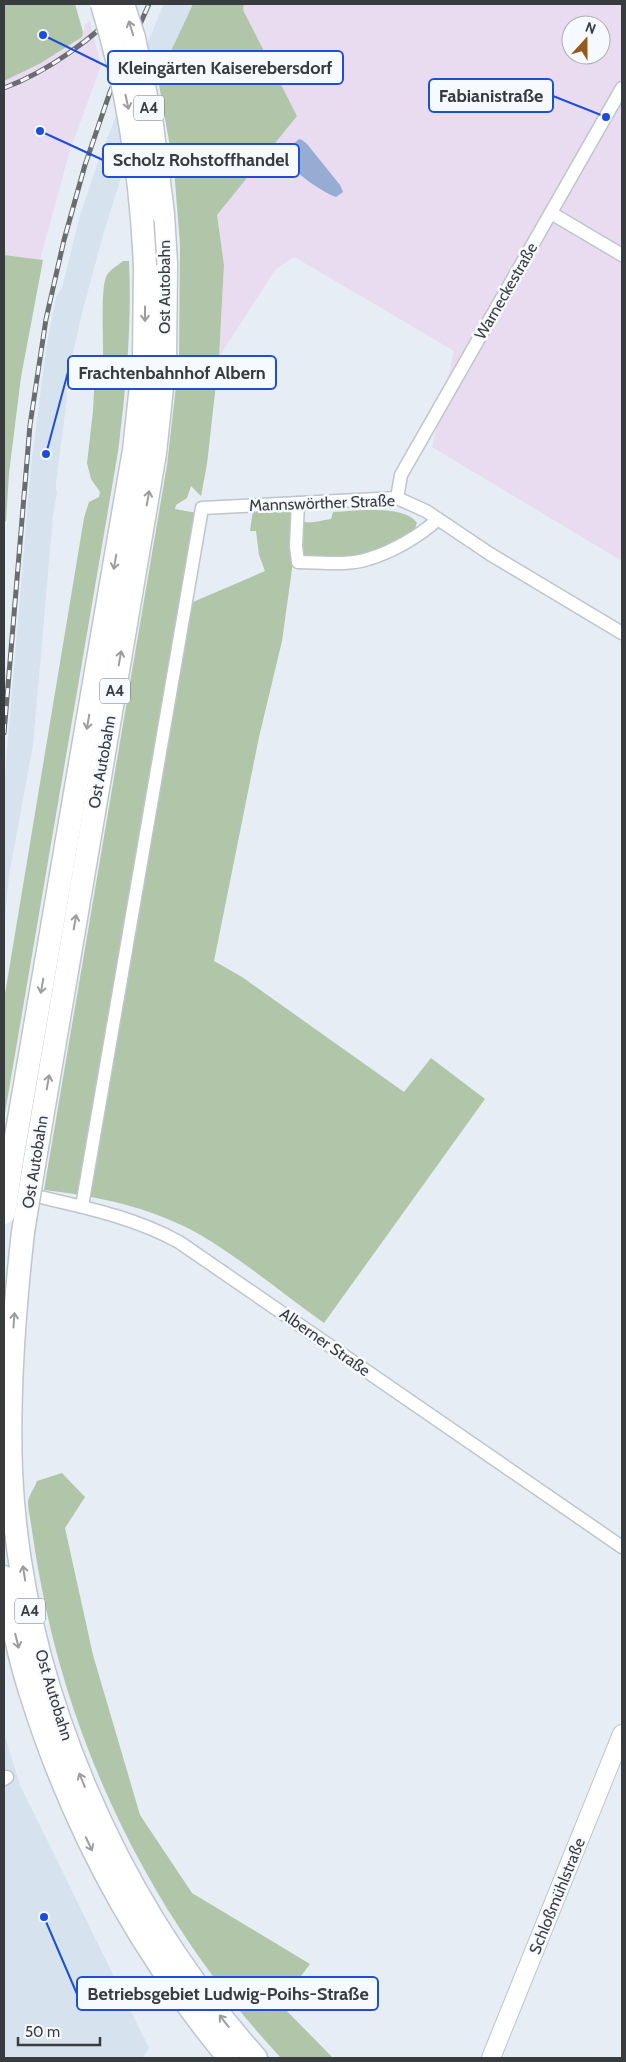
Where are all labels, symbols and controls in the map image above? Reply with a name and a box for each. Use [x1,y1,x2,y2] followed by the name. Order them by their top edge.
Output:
[561,15,611,65] north arrow
[583,18,599,38] text: N
[125,20,135,36] one-way arrow
[108,51,343,84] callout: Kleingärten Kaiserebersdorf
[118,57,332,79] text: Kleingärten Kaiserebersdorf
[429,79,553,112] callout: Fabianistraße
[439,85,543,107] text: Fabianistraße
[122,93,132,109] one-way arrow
[134,96,164,120] road number: A4
[103,144,299,177] callout: Scholz Rohstoffhandel
[113,149,290,171] text: Scholz Rohstoffhandel
[471,239,541,343] street label: Warneckestraße
[155,240,174,334] street label: Ost Autobahn
[140,306,149,322] one-way arrow
[68,356,276,389] callout: Frachtenbahnhof Albern
[78,362,266,384] text: Frachtenbahnhof Albern
[143,491,153,507] one-way arrow
[249,491,395,515] street label: Mannswörther Straße
[110,554,120,570] one-way arrow
[116,651,126,667] one-way arrow
[100,678,130,704] road number: A4
[82,714,92,730] one-way arrow
[84,714,120,810] street label: Ost Autobahn
[71,914,81,930] one-way arrow
[37,977,47,993] one-way arrow
[43,1075,53,1091] one-way arrow
[18,1114,52,1210] street label: Ost Autobahn
[276,1304,374,1380] street label: Alberner Straße
[9,1312,18,1328] one-way arrow
[18,1566,28,1582] one-way arrow
[15,1598,45,1624] road number: A4
[13,1633,22,1649] one-way arrow
[31,1647,77,1743] street label: Ost Autobahn
[77,1773,87,1788] one-way arrow
[525,1835,589,1957] street label: Schloßmühlstraße
[84,1836,94,1851] one-way arrow
[77,1977,378,2010] callout: Betriebsgebiet Ludwig-Poihs-Straße
[87,1983,369,2005] text: Betriebsgebiet Ludwig-Poihs-Straße
[18,2014,100,2046] scale bar
[219,2015,230,2028] one-way arrow
[25,2023,60,2041] text: 50 m

